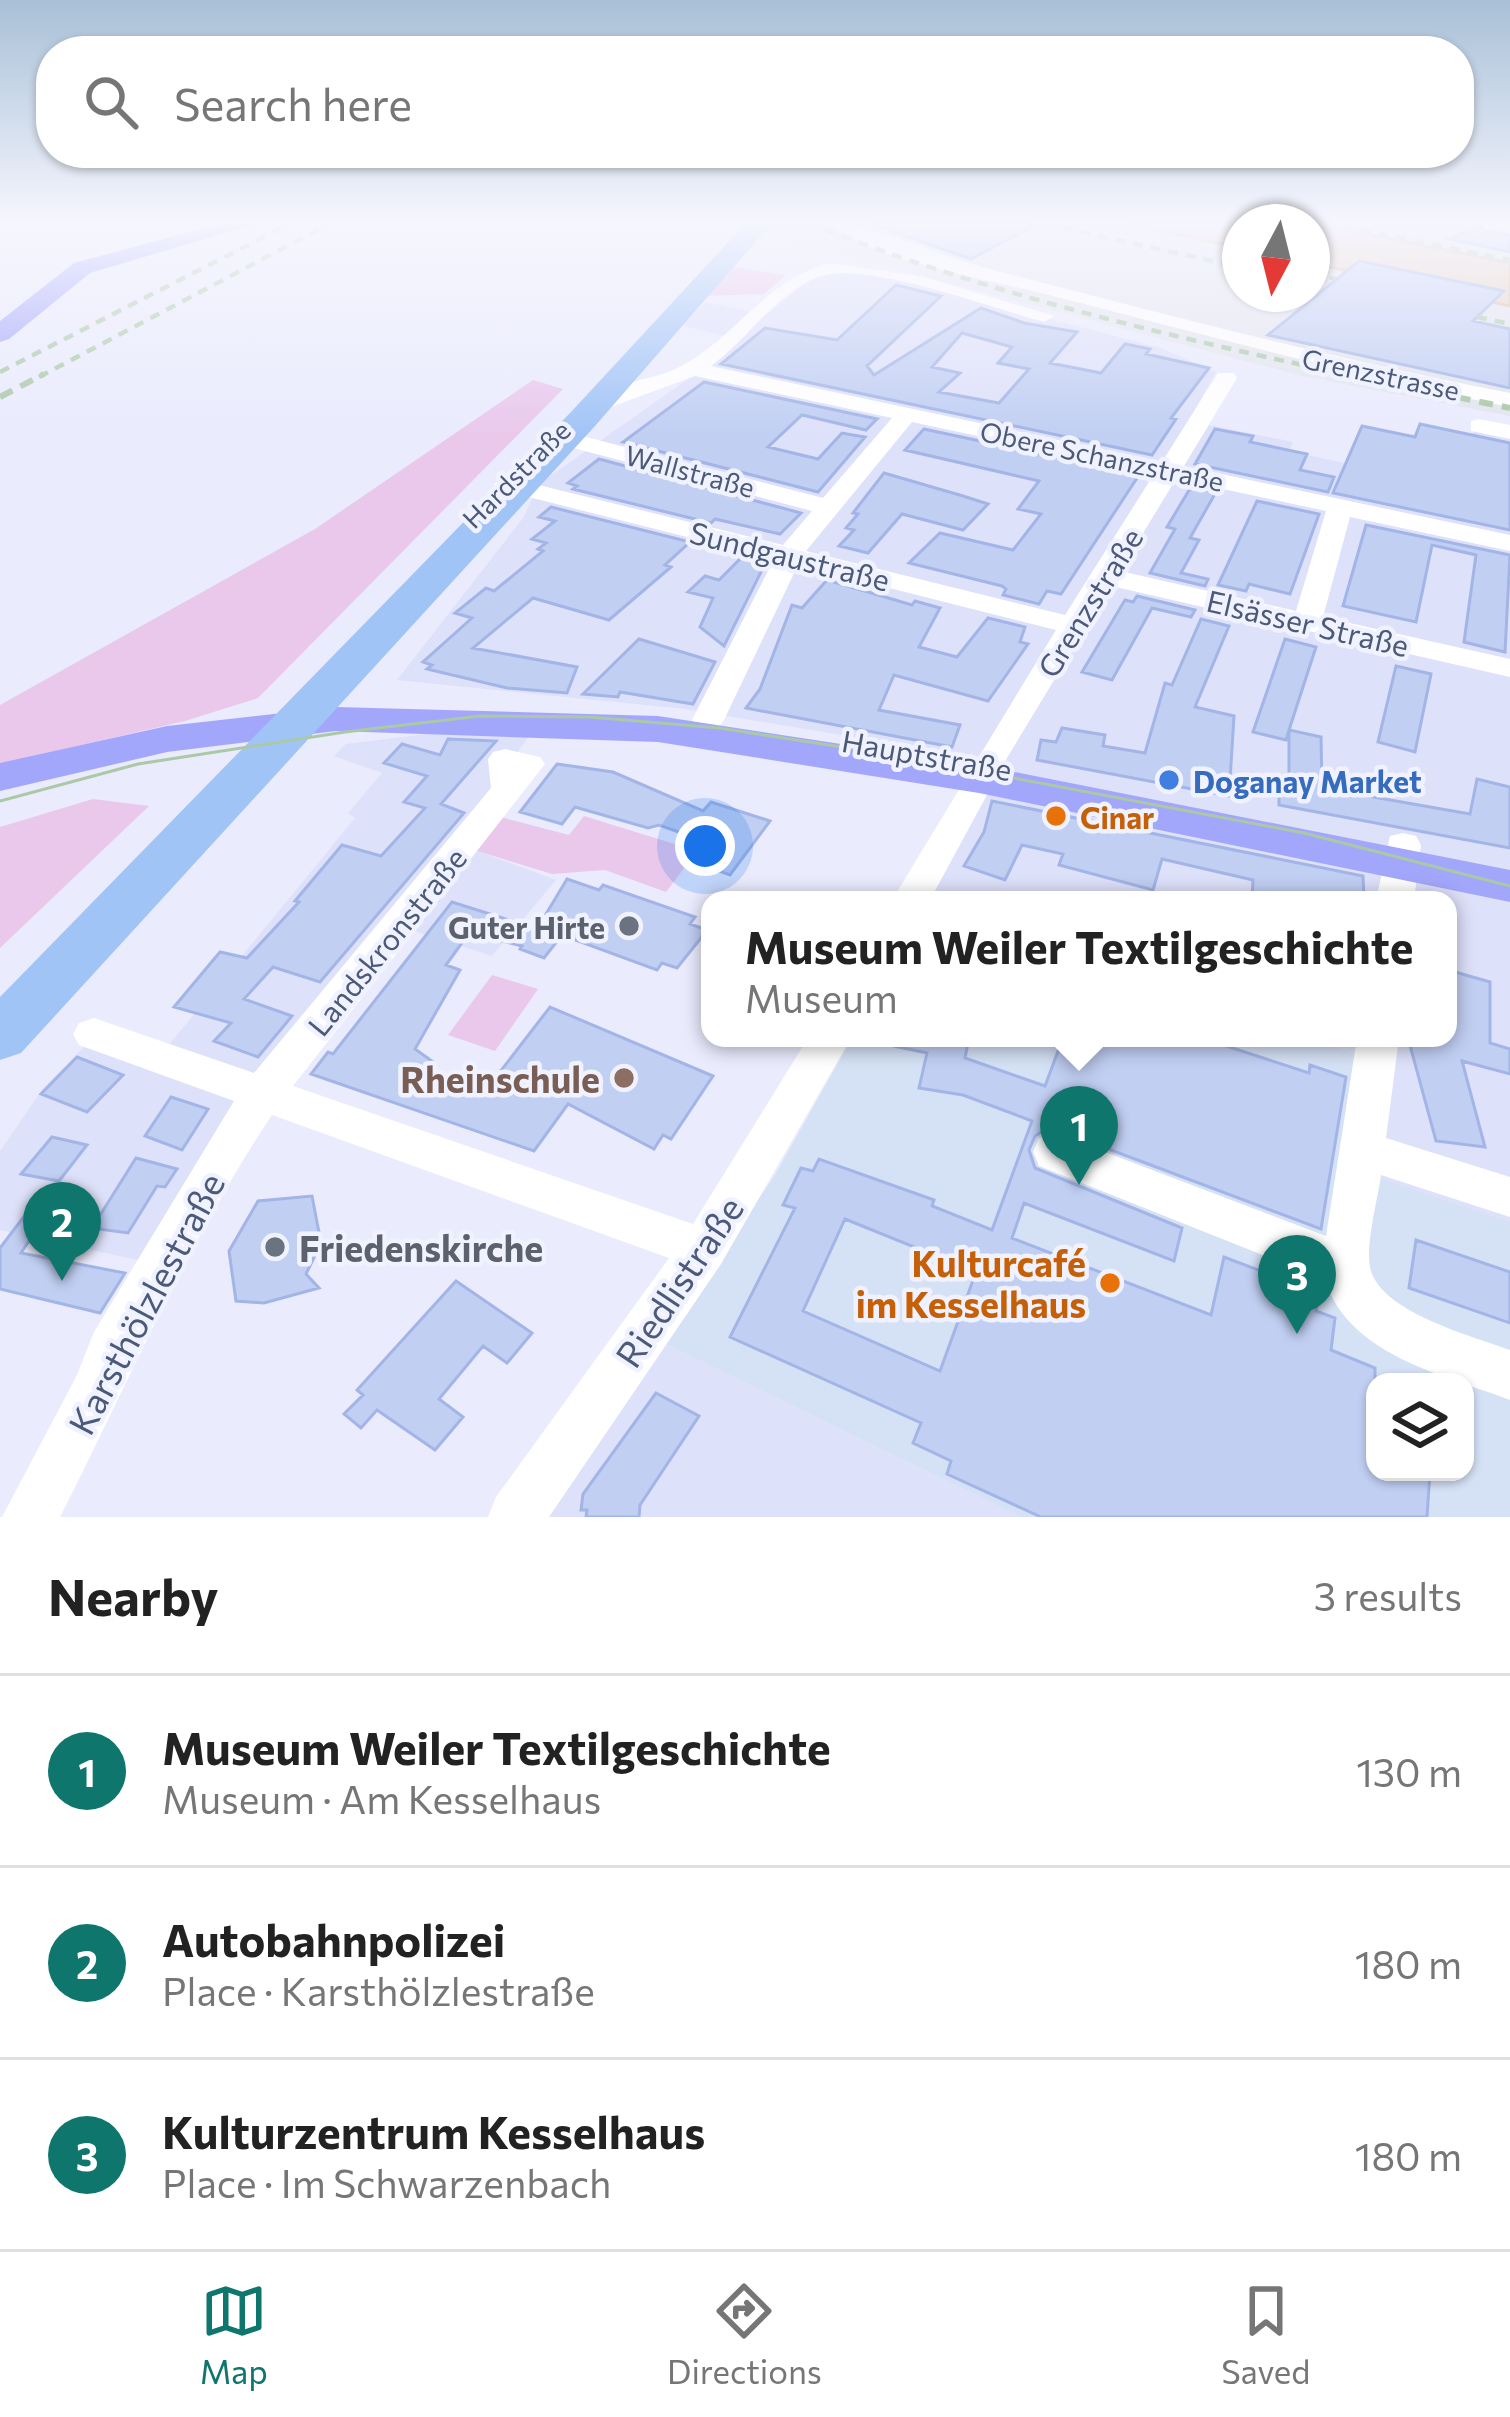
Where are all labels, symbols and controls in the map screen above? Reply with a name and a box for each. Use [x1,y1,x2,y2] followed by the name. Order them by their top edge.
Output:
[36,36,1474,168] search box
[78,69,144,135] icon: search
[174,75,412,130] text: Search here
[1222,204,1330,312] north arrow
[1299,341,1463,407] street label: Grenzstrasse
[455,413,577,535] street label: Hardstraße
[977,414,1227,498] street label: Obere Schanzstraße
[622,438,758,504] street label: Wallstraße
[686,512,894,598] street label: Sundgaustraße
[1029,521,1149,683] street label: Grenzstraße
[1203,581,1413,663] street label: Elsässer Straße
[839,721,1015,787] street label: Hauptstraße
[1193,762,1422,799] place label: Doganay Market
[1156,767,1182,793] marker: Doganay Market
[1080,798,1154,835] place label: Cinar
[1043,803,1069,829] marker: Cinar
[675,816,735,876] your location
[299,840,473,1042] street label: Landskronstraße
[701,891,1457,1047] popup
[448,908,605,945] place label: Guter Hirte
[616,913,642,939] marker: Guter Hirte
[745,918,1413,973] text: Museum Weiler Textilgeschichte
[745,973,898,1021] text: Museum
[400,1056,600,1100] place label: Rheinschule
[611,1065,637,1091] marker: Rheinschule
[1040,1086,1118,1185] pin: 1
[58,1165,232,1441] street label: Karsthölzlestraße
[23,1182,101,1281] pin: 2
[605,1187,751,1375] street label: Riedlistraße
[299,1225,543,1269] place label: Friedenskirche
[262,1234,288,1260] marker: Friedenskirche
[1258,1235,1336,1334] pin: 3
[856,1240,1086,1325] place label: Kulturcafé im Kesselhaus
[1097,1270,1123,1296] marker: Kulturcafé im Kesselhaus
[1366,1373,1474,1481] map controls
[1366,1373,1474,1481] button: layers
[48,1564,218,1627] text: Nearby
[1314,1571,1462,1619] text: 3 results
[162,1719,831,1774] text: Museum Weiler Textilgeschichte
[78,1747,96,1795] text: 1
[1356,1747,1462,1795] text: 130 m
[162,1774,601,1822] text: Museum · Am Kesselhaus
[162,1911,505,1966] text: Autobahnpolizei
[76,1939,98,1987] text: 2
[1355,1939,1462,1987] text: 180 m
[162,1966,595,2014] text: Place · Karsthölzlestraße
[162,2103,705,2158] text: Kulturzentrum Kesselhaus
[76,2131,98,2179] text: 3
[1355,2131,1462,2179] text: 180 m
[162,2158,611,2206] text: Place · Im Schwarzenbach
[200,2278,268,2391] tab: Map
[667,2278,822,2391] tab: Directions
[1221,2278,1310,2391] tab: Saved

